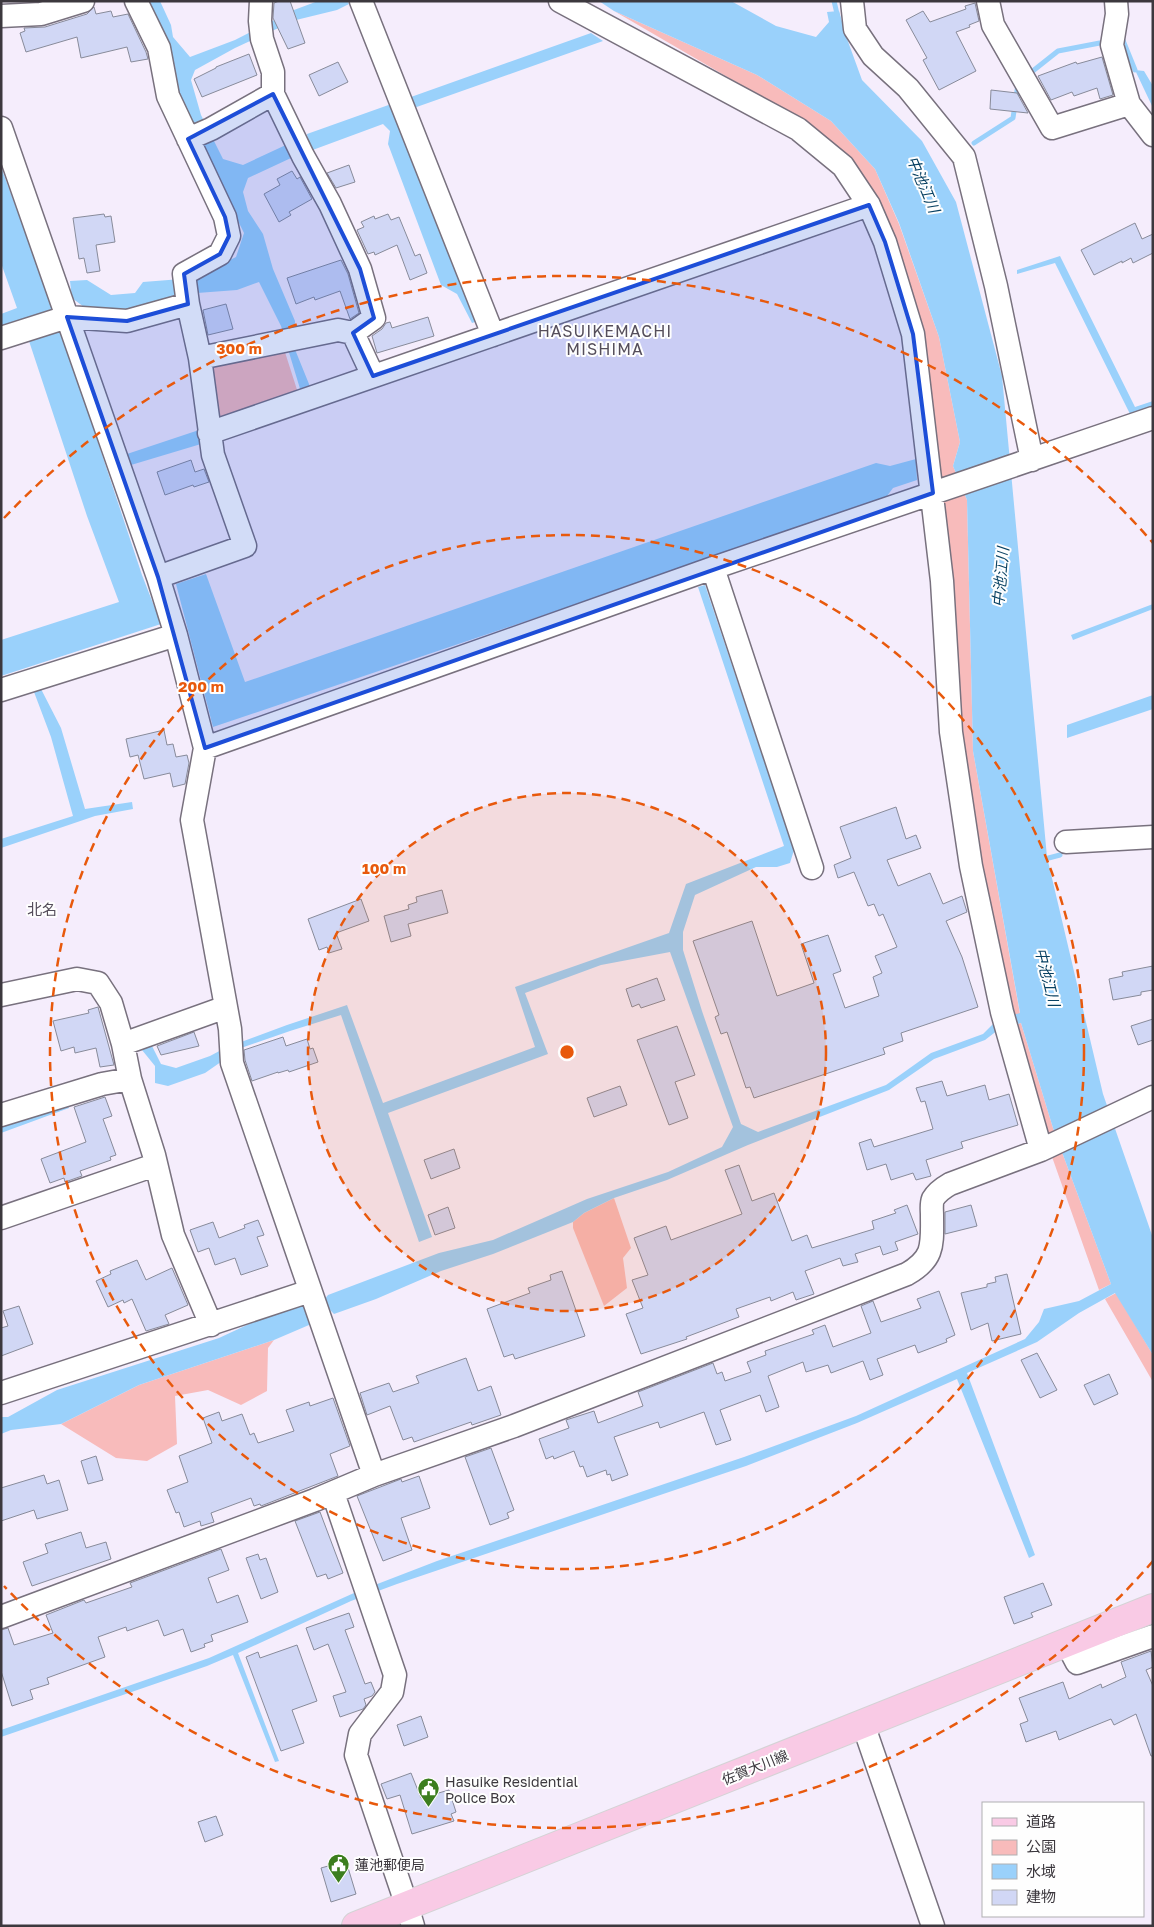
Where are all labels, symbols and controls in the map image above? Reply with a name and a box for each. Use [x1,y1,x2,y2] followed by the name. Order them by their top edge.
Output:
[904,153,945,217] water label: 中池江川
[538,321,672,359] district label: HASUIKEMACHI MISHIMA
[216,339,262,357] text: 300 m
[988,544,1012,608] water label: 中池江川
[178,677,224,695] text: 200 m
[362,859,406,877] text: 100 m
[27,900,57,918] district label: 北名
[1032,946,1064,1010] water label: 中池江川
[558,1043,576,1061] centre of rings
[719,1746,791,1788] street label: 佐賀大川線
[445,1773,578,1806] place label: Hasuike Residential Police Box
[417,1777,441,1808] public building icon: Hasuike Residential Police Box
[982,1802,1144,1917] legend
[1026,1812,1056,1830] text: 道路
[1026,1837,1056,1855] text: 公園
[327,1852,351,1883] public building icon: 蓮池郵便局
[355,1856,425,1873] place label: 蓮池郵便局
[1026,1862,1056,1880] text: 水域
[1026,1887,1056,1905] text: 建物

